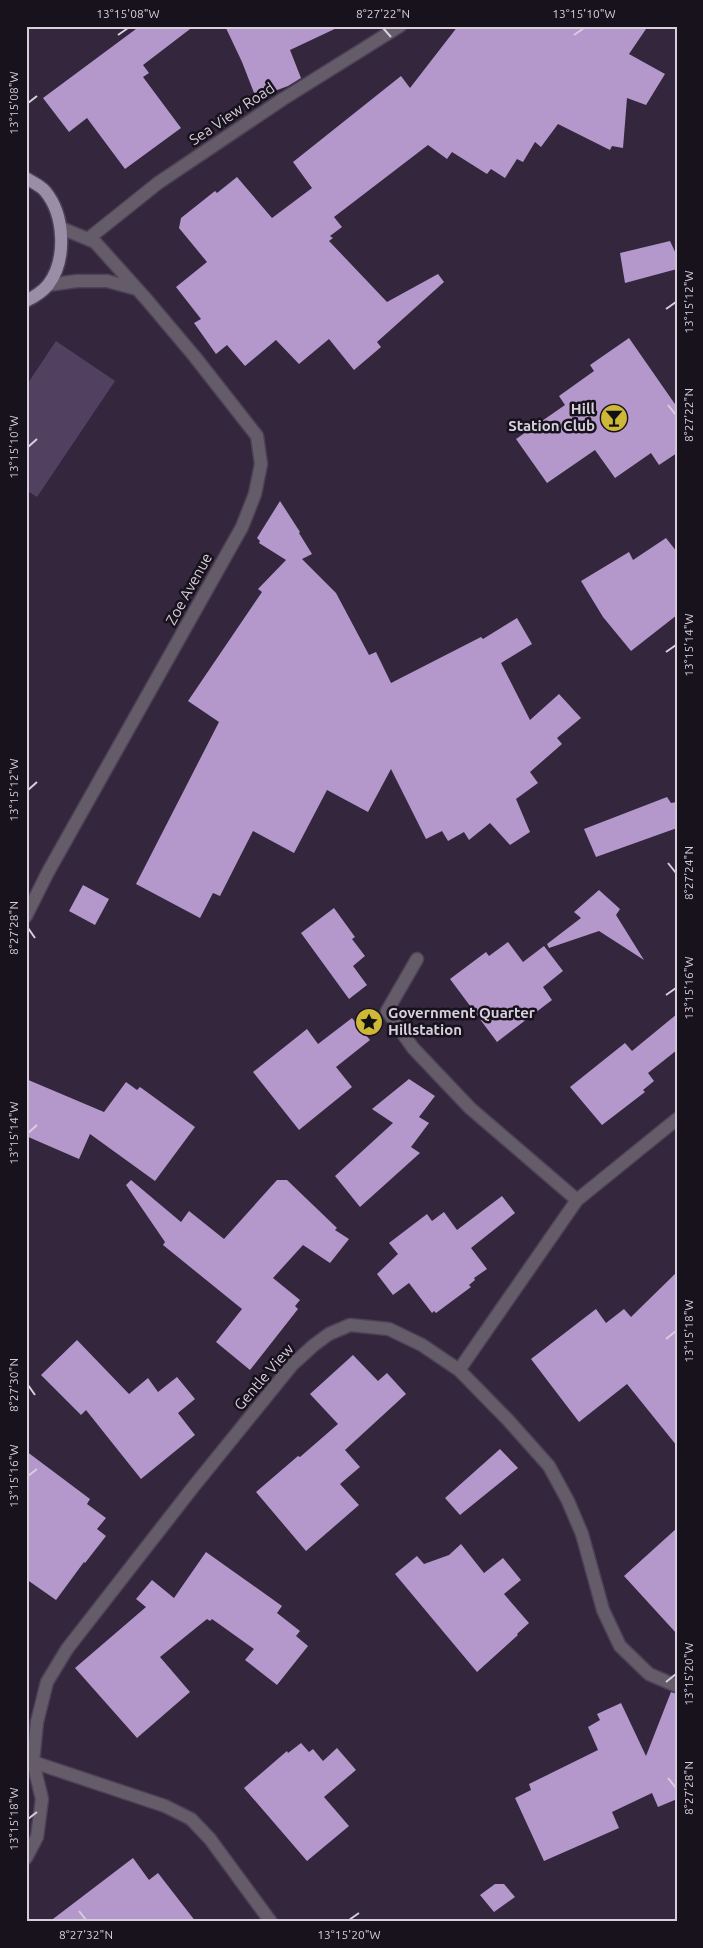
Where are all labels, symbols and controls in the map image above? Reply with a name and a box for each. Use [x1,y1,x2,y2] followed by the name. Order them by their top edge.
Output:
[96,7,160,20] text: 13°15'08"W
[356,7,410,20] text: 8°27'22"N
[552,7,616,20] text: 13°15'10"W
[7,71,20,135] text: 13°15'08"W
[186,79,277,148] street label: Sea View Road
[682,270,695,334] text: 13°15'12"W
[682,388,695,442] text: 8°27'22"N
[508,400,595,434] place label: Hill Station Club
[599,403,629,433] bar icon: Hill Station Club
[7,415,20,479] text: 13°15'10"W
[162,550,215,628] street label: Zoe Avenue
[682,613,695,677] text: 13°15'14"W
[7,758,20,822] text: 13°15'12"W
[682,846,695,900] text: 8°27'24"N
[7,901,20,955] text: 8°27'28"N
[682,956,695,1020] text: 13°15'16"W
[388,1004,536,1038] place label: Government Quarter Hillstation
[354,1007,384,1037] place icon: Government Quarter Hillstation
[7,1101,20,1165] text: 13°15'14"W
[682,1299,695,1363] text: 13°15'18"W
[230,1340,297,1413] street label: Gentle View
[7,1358,20,1412] text: 8°27'30"N
[7,1444,20,1508] text: 13°15'16"W
[682,1642,695,1706] text: 13°15'20"W
[682,1761,695,1815] text: 8°27'28"N
[7,1787,20,1851] text: 13°15'18"W
[59,1928,113,1941] text: 8°27'32"N
[317,1928,381,1941] text: 13°15'20"W

